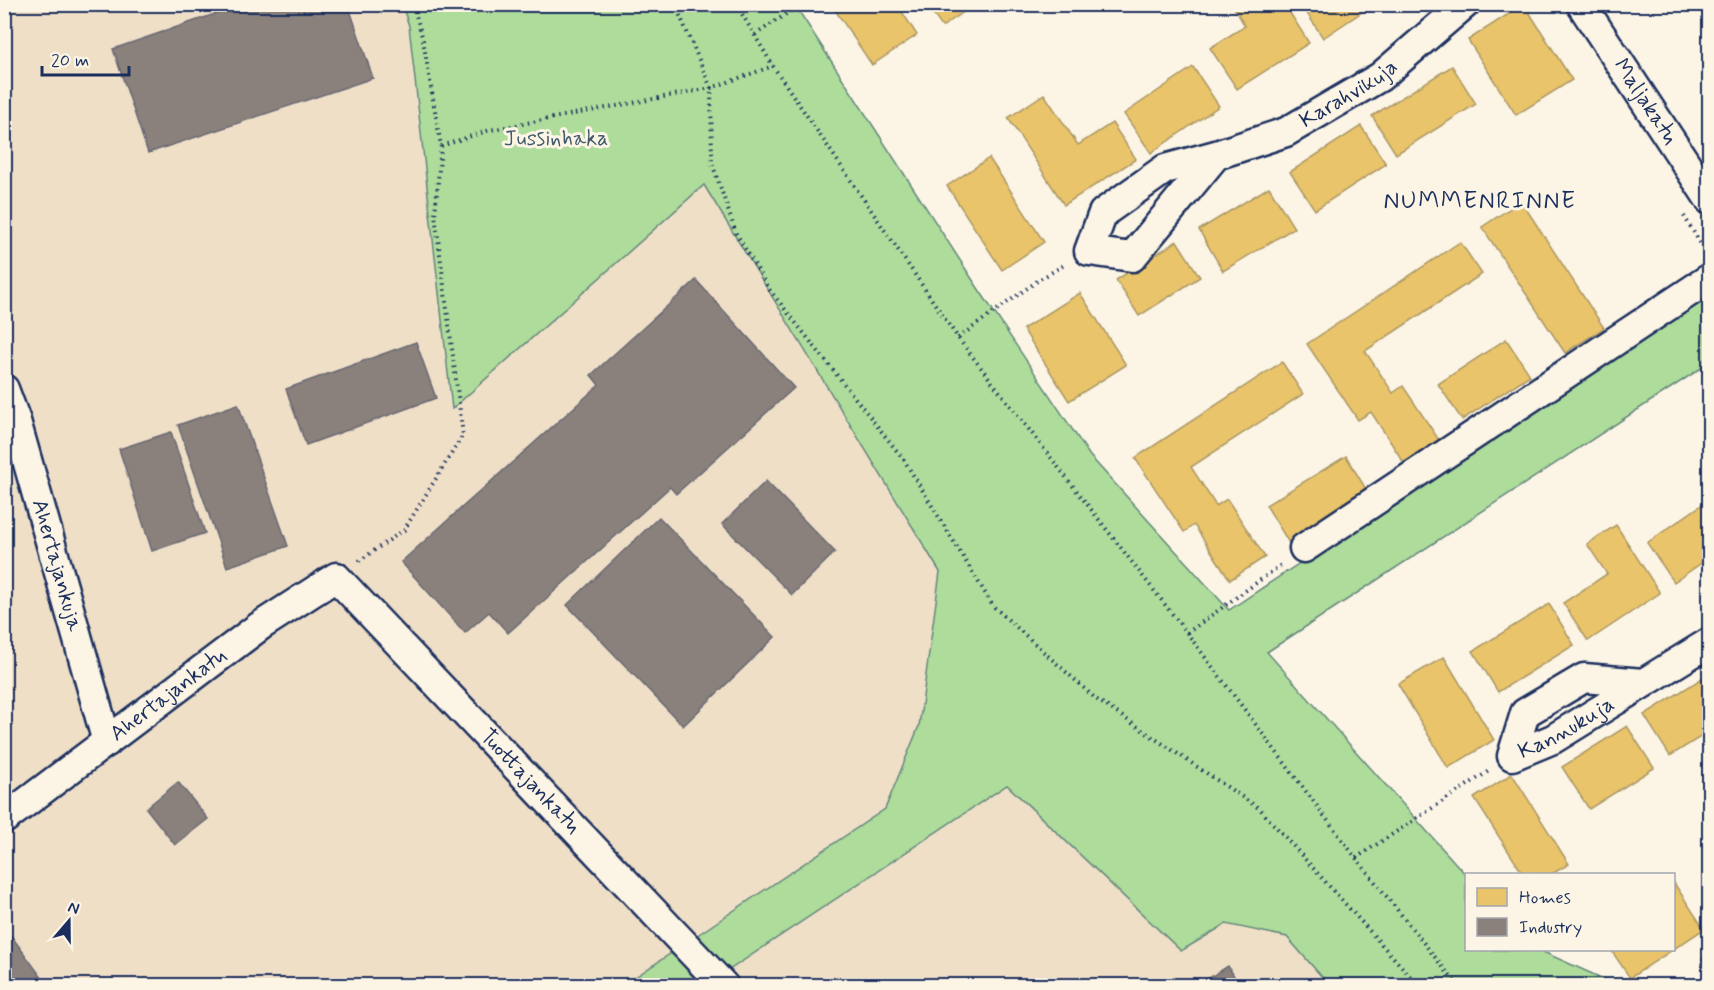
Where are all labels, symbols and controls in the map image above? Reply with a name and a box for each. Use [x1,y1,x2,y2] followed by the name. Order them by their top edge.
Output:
[42,39,129,77] scale bar
[51,49,89,73] text: 20 m
[1607,53,1684,150] street label: Maljakatu
[1295,54,1404,135] street label: Karahvikuja
[504,125,608,153] park label: Jussinhaka
[1384,186,1576,217] district label: NUMMENRINNE
[25,496,89,635] street label: Ahertajankuja
[104,642,232,748] street label: Ahertajankatu
[1514,690,1620,766] street label: Kannukuja
[473,723,587,840] street label: Tuottajankatu
[1465,873,1675,951] legend
[1519,886,1571,910] text: Homes
[39,891,99,951] north arrow
[65,897,82,920] text: N
[1519,916,1582,940] text: Industry

